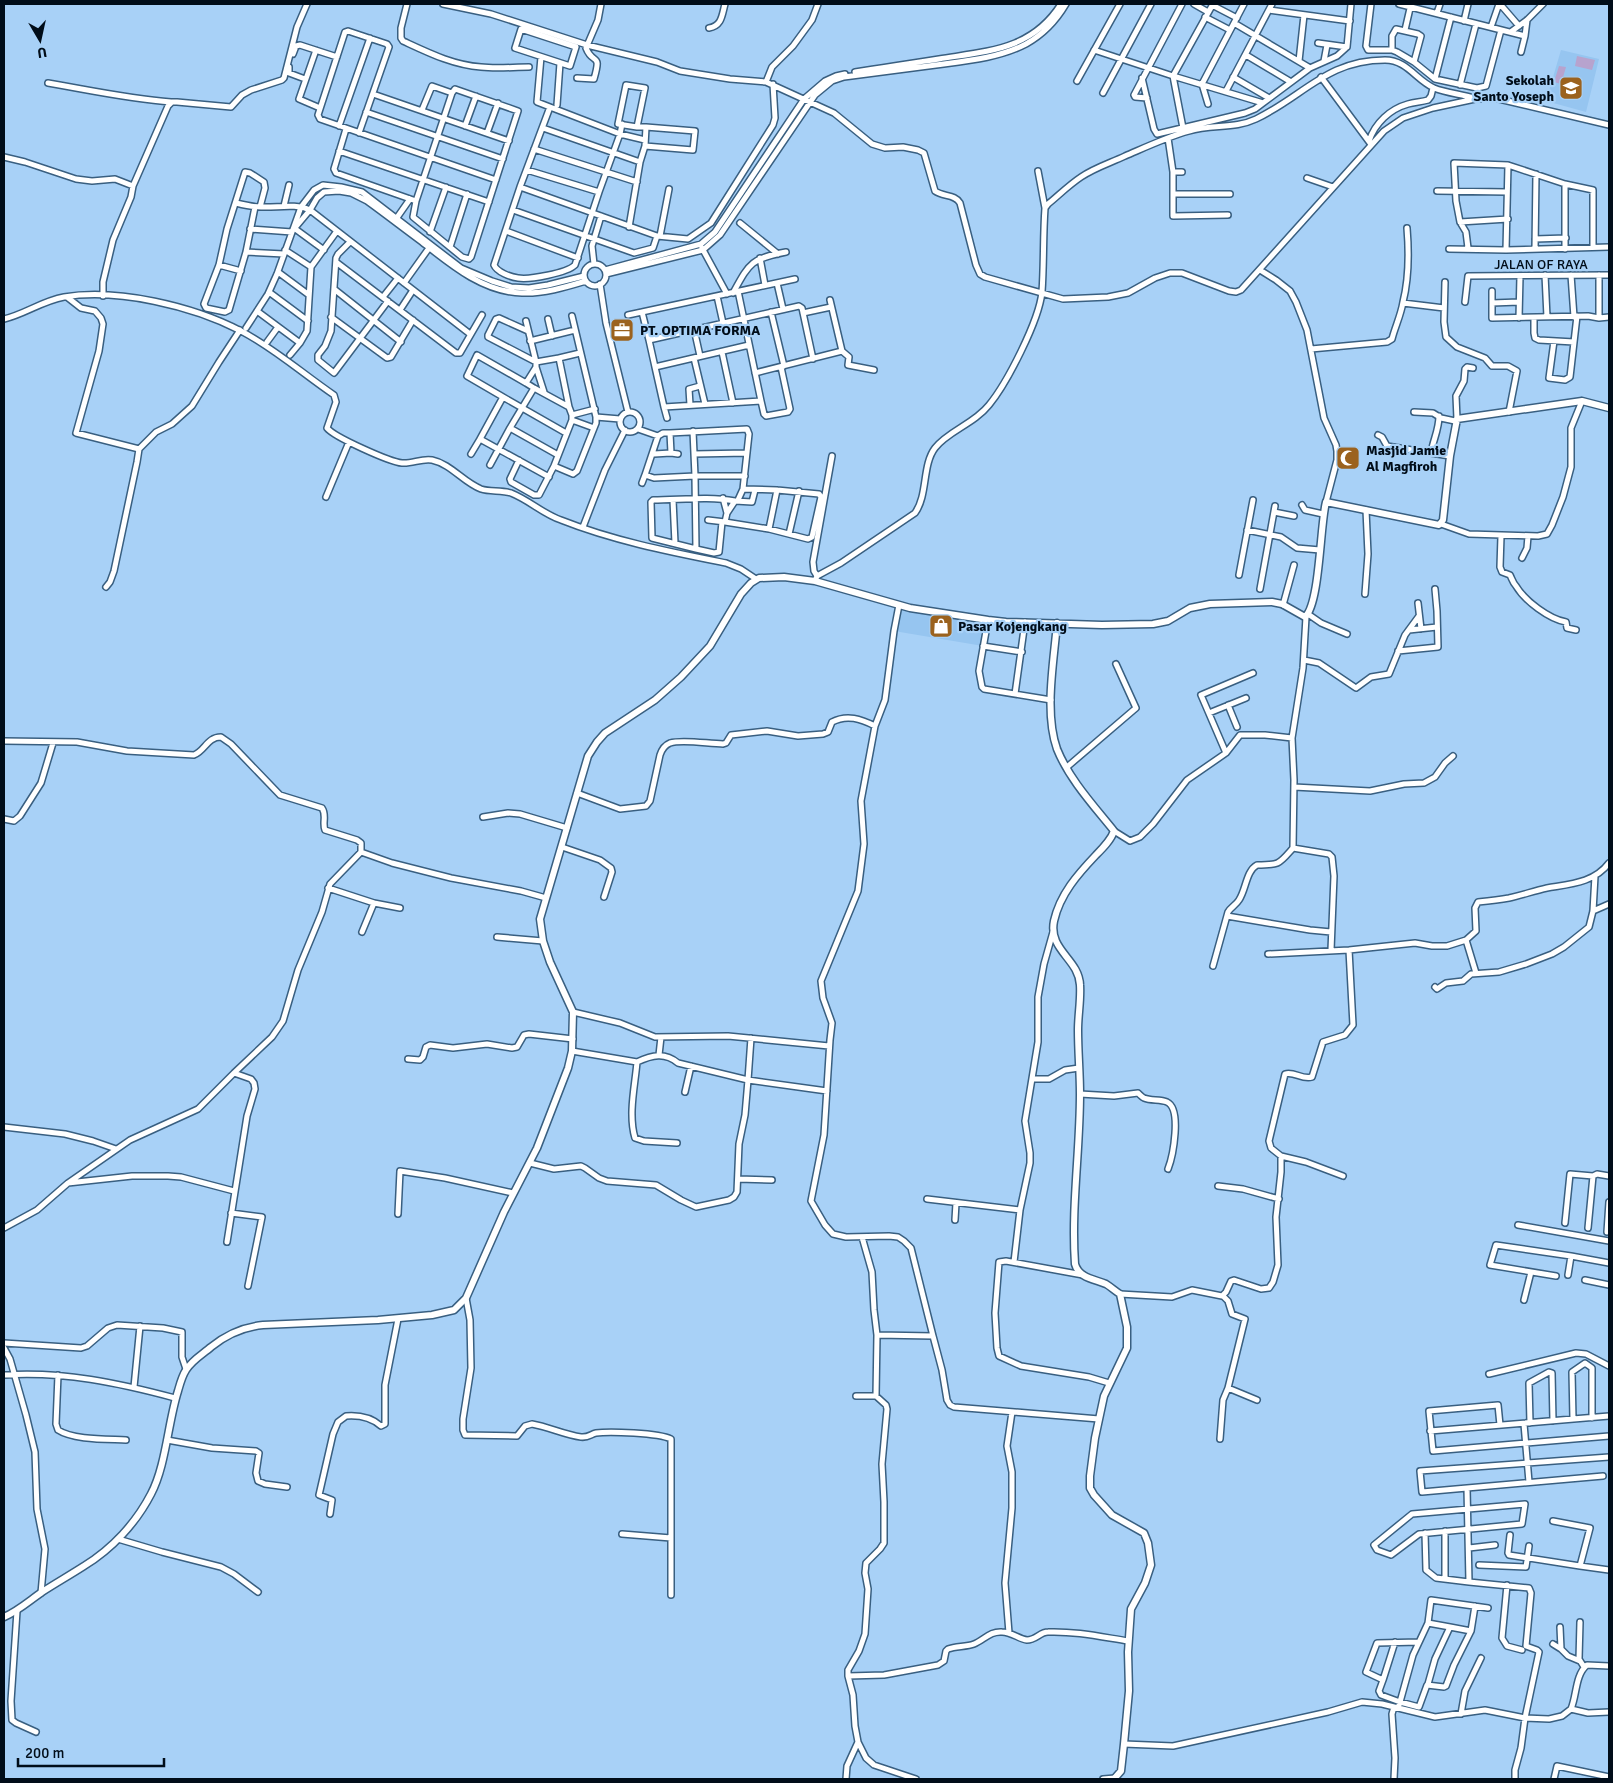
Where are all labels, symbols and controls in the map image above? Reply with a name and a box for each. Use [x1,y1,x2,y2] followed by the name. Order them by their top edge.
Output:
[15,15,65,65] north arrow
[36,43,48,61] text: U
[1474,72,1554,105] place label: Sekolah Santo Yoseph
[1558,75,1584,101] school or university icon: Sekolah Santo Yoseph
[1494,256,1588,273] street label: JALAN OF RAYA
[609,317,635,343] office icon: PT. OPTIMA FORMA
[640,322,760,339] place label: PT. OPTIMA FORMA
[1366,442,1446,475] place label: Masjid Jamie Al Magfiroh
[1335,445,1361,471] mosque icon: Masjid Jamie Al Magfiroh
[928,613,954,639] shop icon: Pasar Kojengkang
[958,618,1068,635] place label: Pasar Kojengkang
[18,1736,164,1768] scale bar
[25,1744,65,1762] text: 200 m

